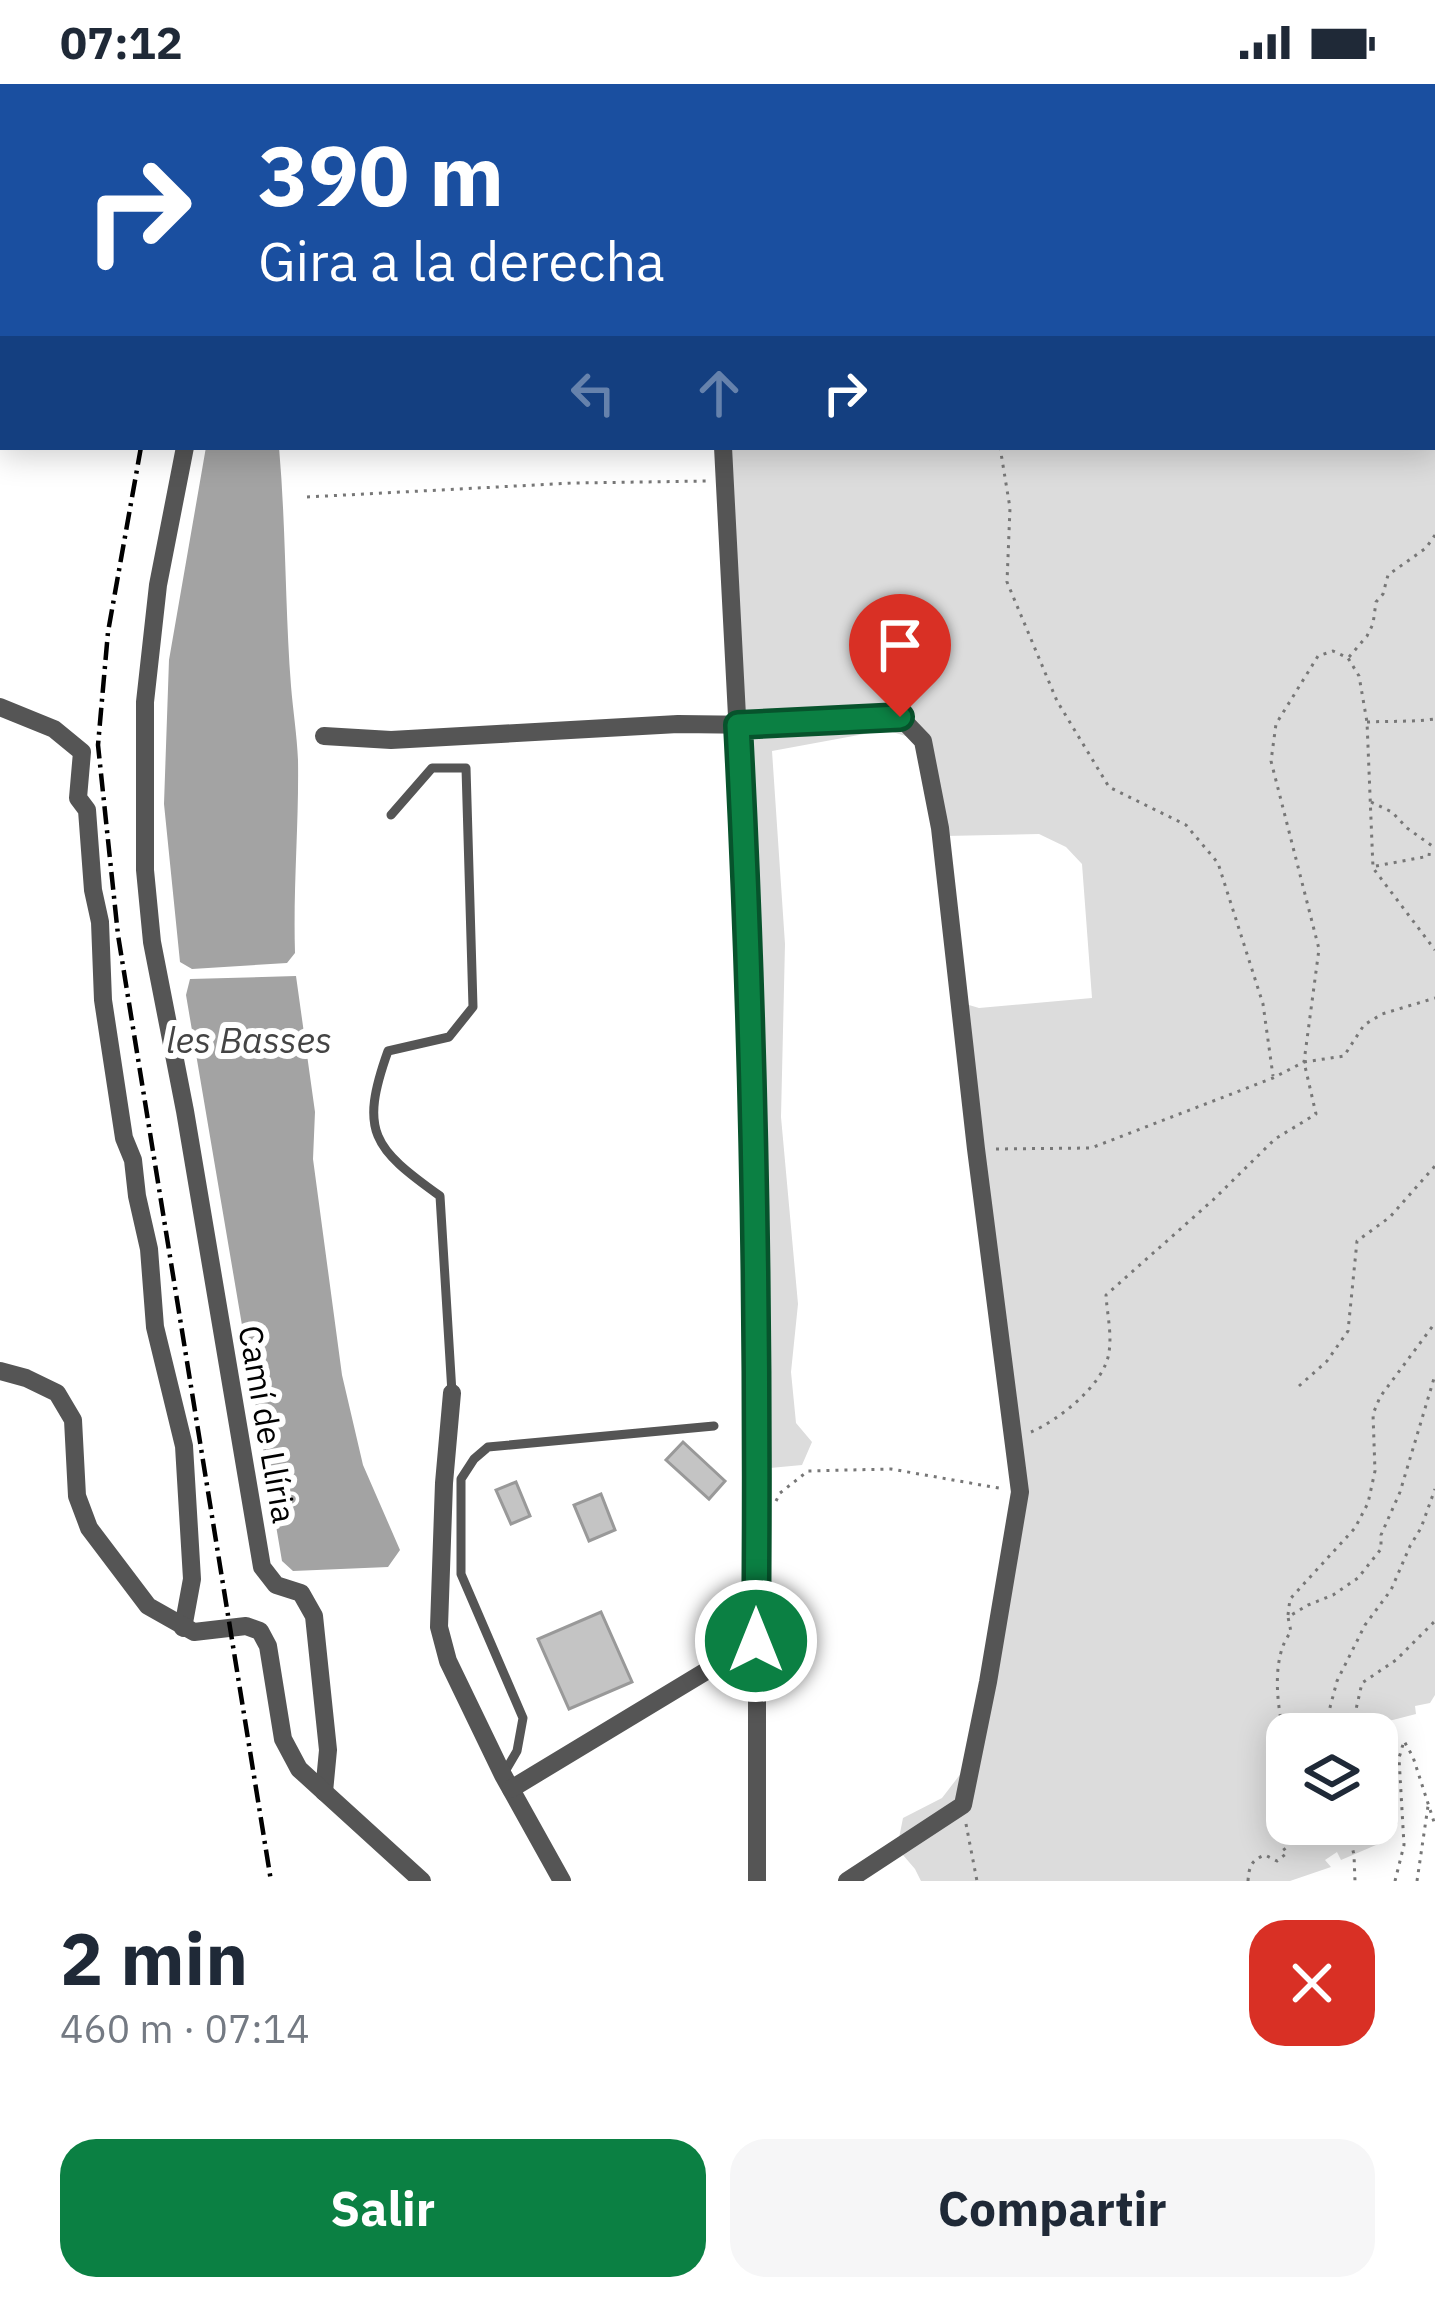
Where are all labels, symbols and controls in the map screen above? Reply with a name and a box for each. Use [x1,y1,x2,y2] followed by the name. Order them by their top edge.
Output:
[60,13,183,71] text: 07:12
[258,120,504,229] text: 390 m
[60,132,216,288] icon: right
[258,226,665,296] text: Gira a la derecha
[560,360,626,426] icon: left
[686,360,752,426] icon: ahead
[812,360,878,426] icon: right
[849,594,951,717] pin
[867,612,933,678] icon: arrive
[166,1016,332,1063] water label: les Basses
[229,1322,307,1526] street label: Camí de Llíria
[693,1578,819,1704] position arrow
[1266,1713,1398,1845] map controls
[1266,1713,1398,1845] button: layers
[60,1911,248,2005] text: 2 min
[1249,1920,1375,2046] button: close
[60,2003,310,2054] text: 460 m · 07:14
[60,2139,706,2277] button: Salir
[730,2139,1375,2277] button: Compartir

